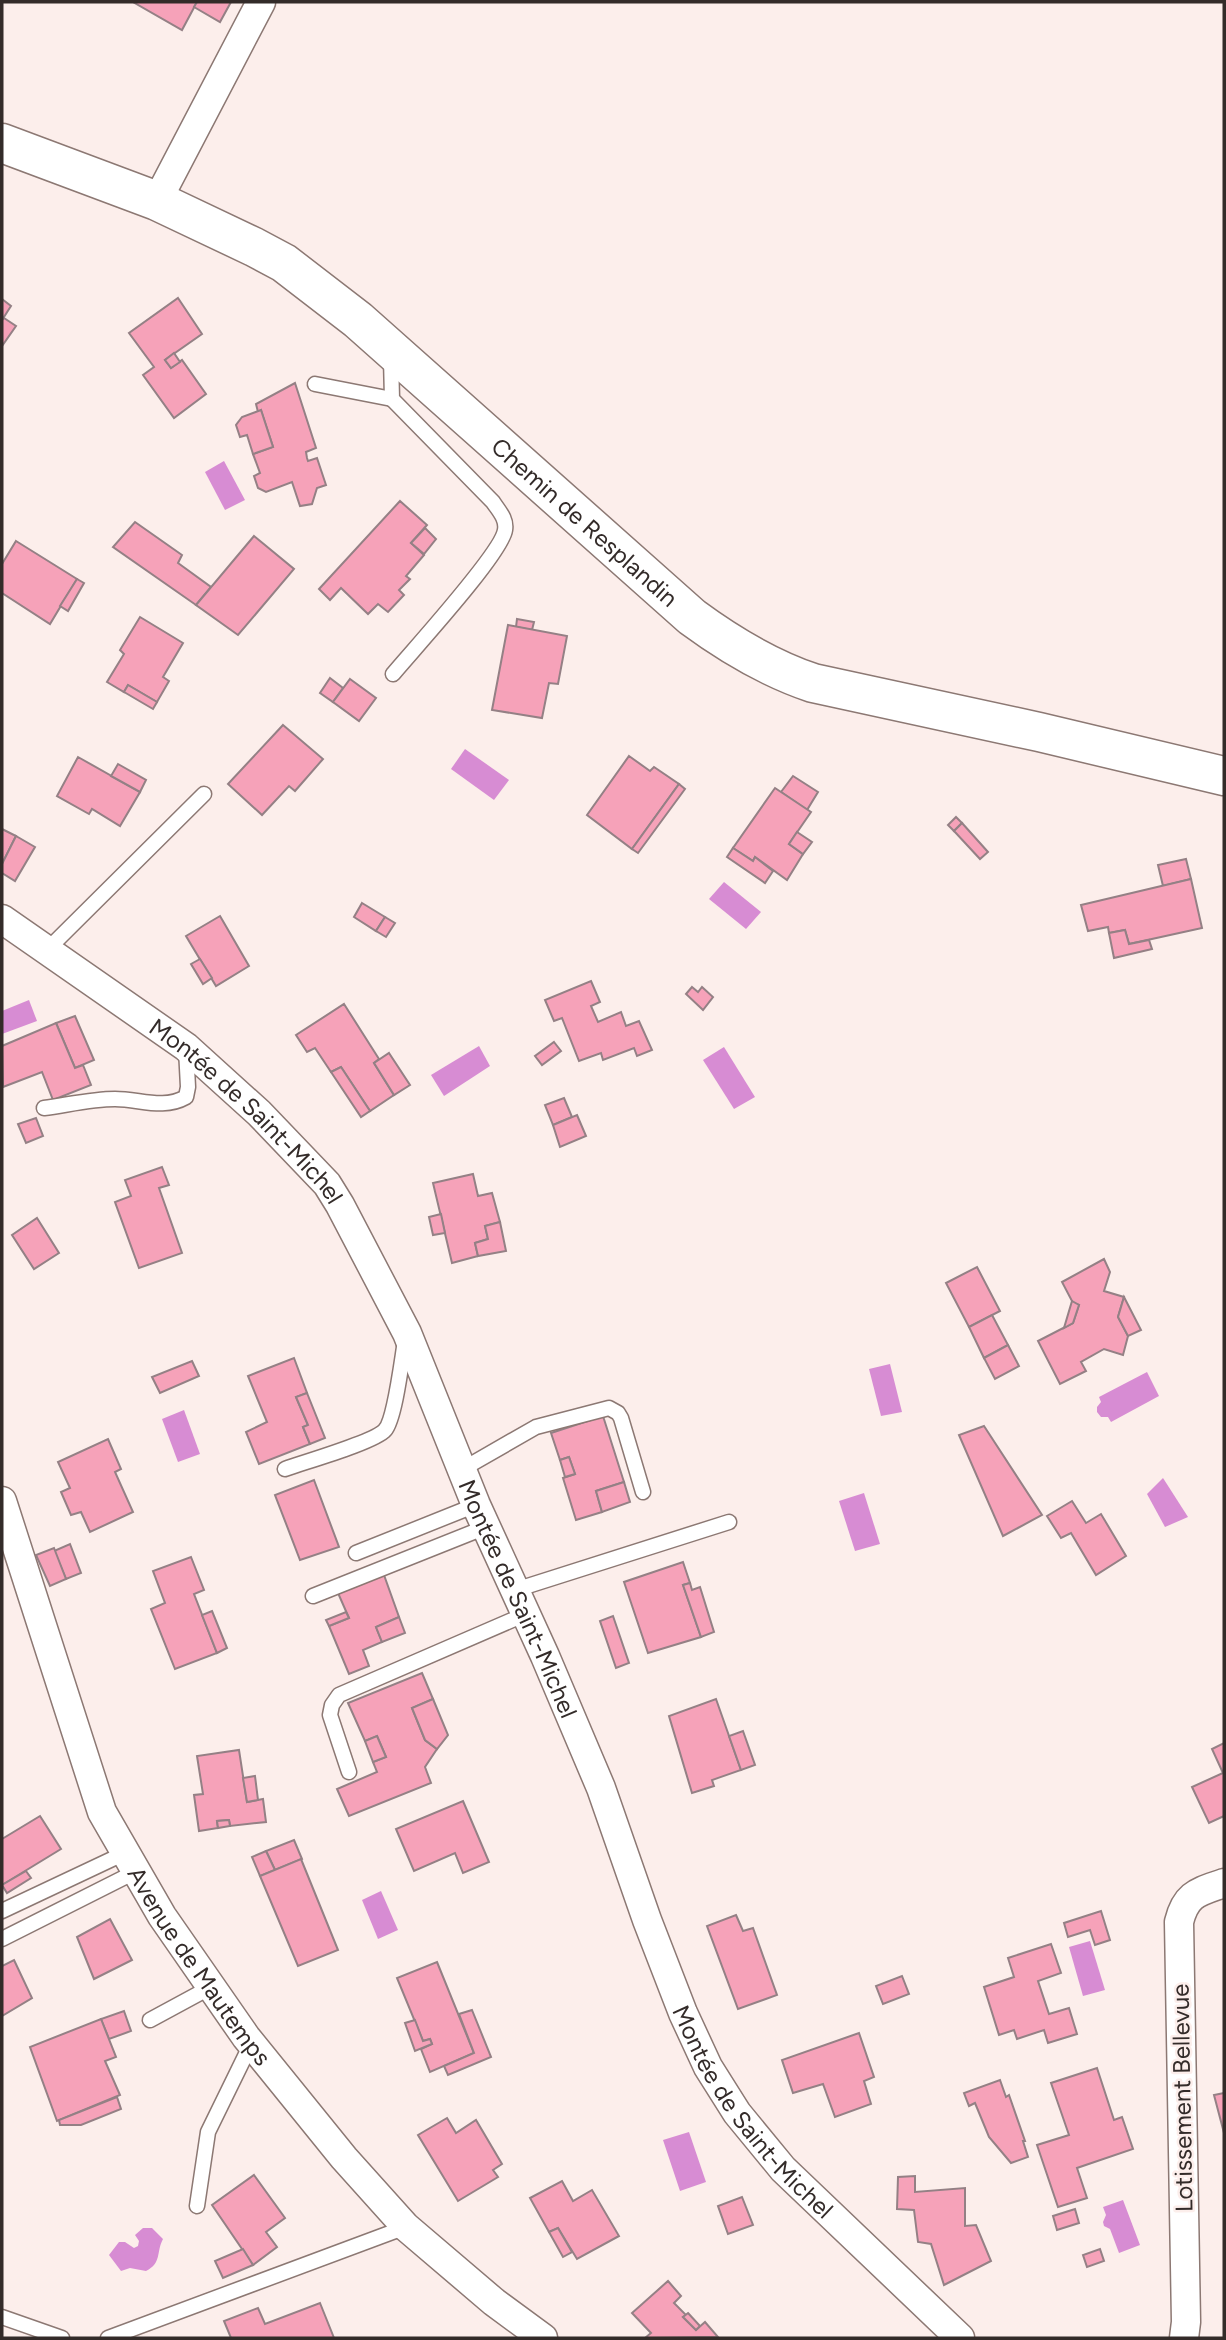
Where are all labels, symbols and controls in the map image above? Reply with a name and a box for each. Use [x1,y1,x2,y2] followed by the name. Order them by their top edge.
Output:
[486,431,684,612] street label: Chemin de Resplandin
[144,1012,350,1209] street label: Montée de Saint-Michel
[453,1475,584,1722] street label: Montée de Saint-Michel
[122,1861,277,2071] street label: Avenue de Mautemps
[1166,1984,1198,2212] street label: Lotissement Bellevue
[667,2000,839,2224] street label: Montée de Saint-Michel

